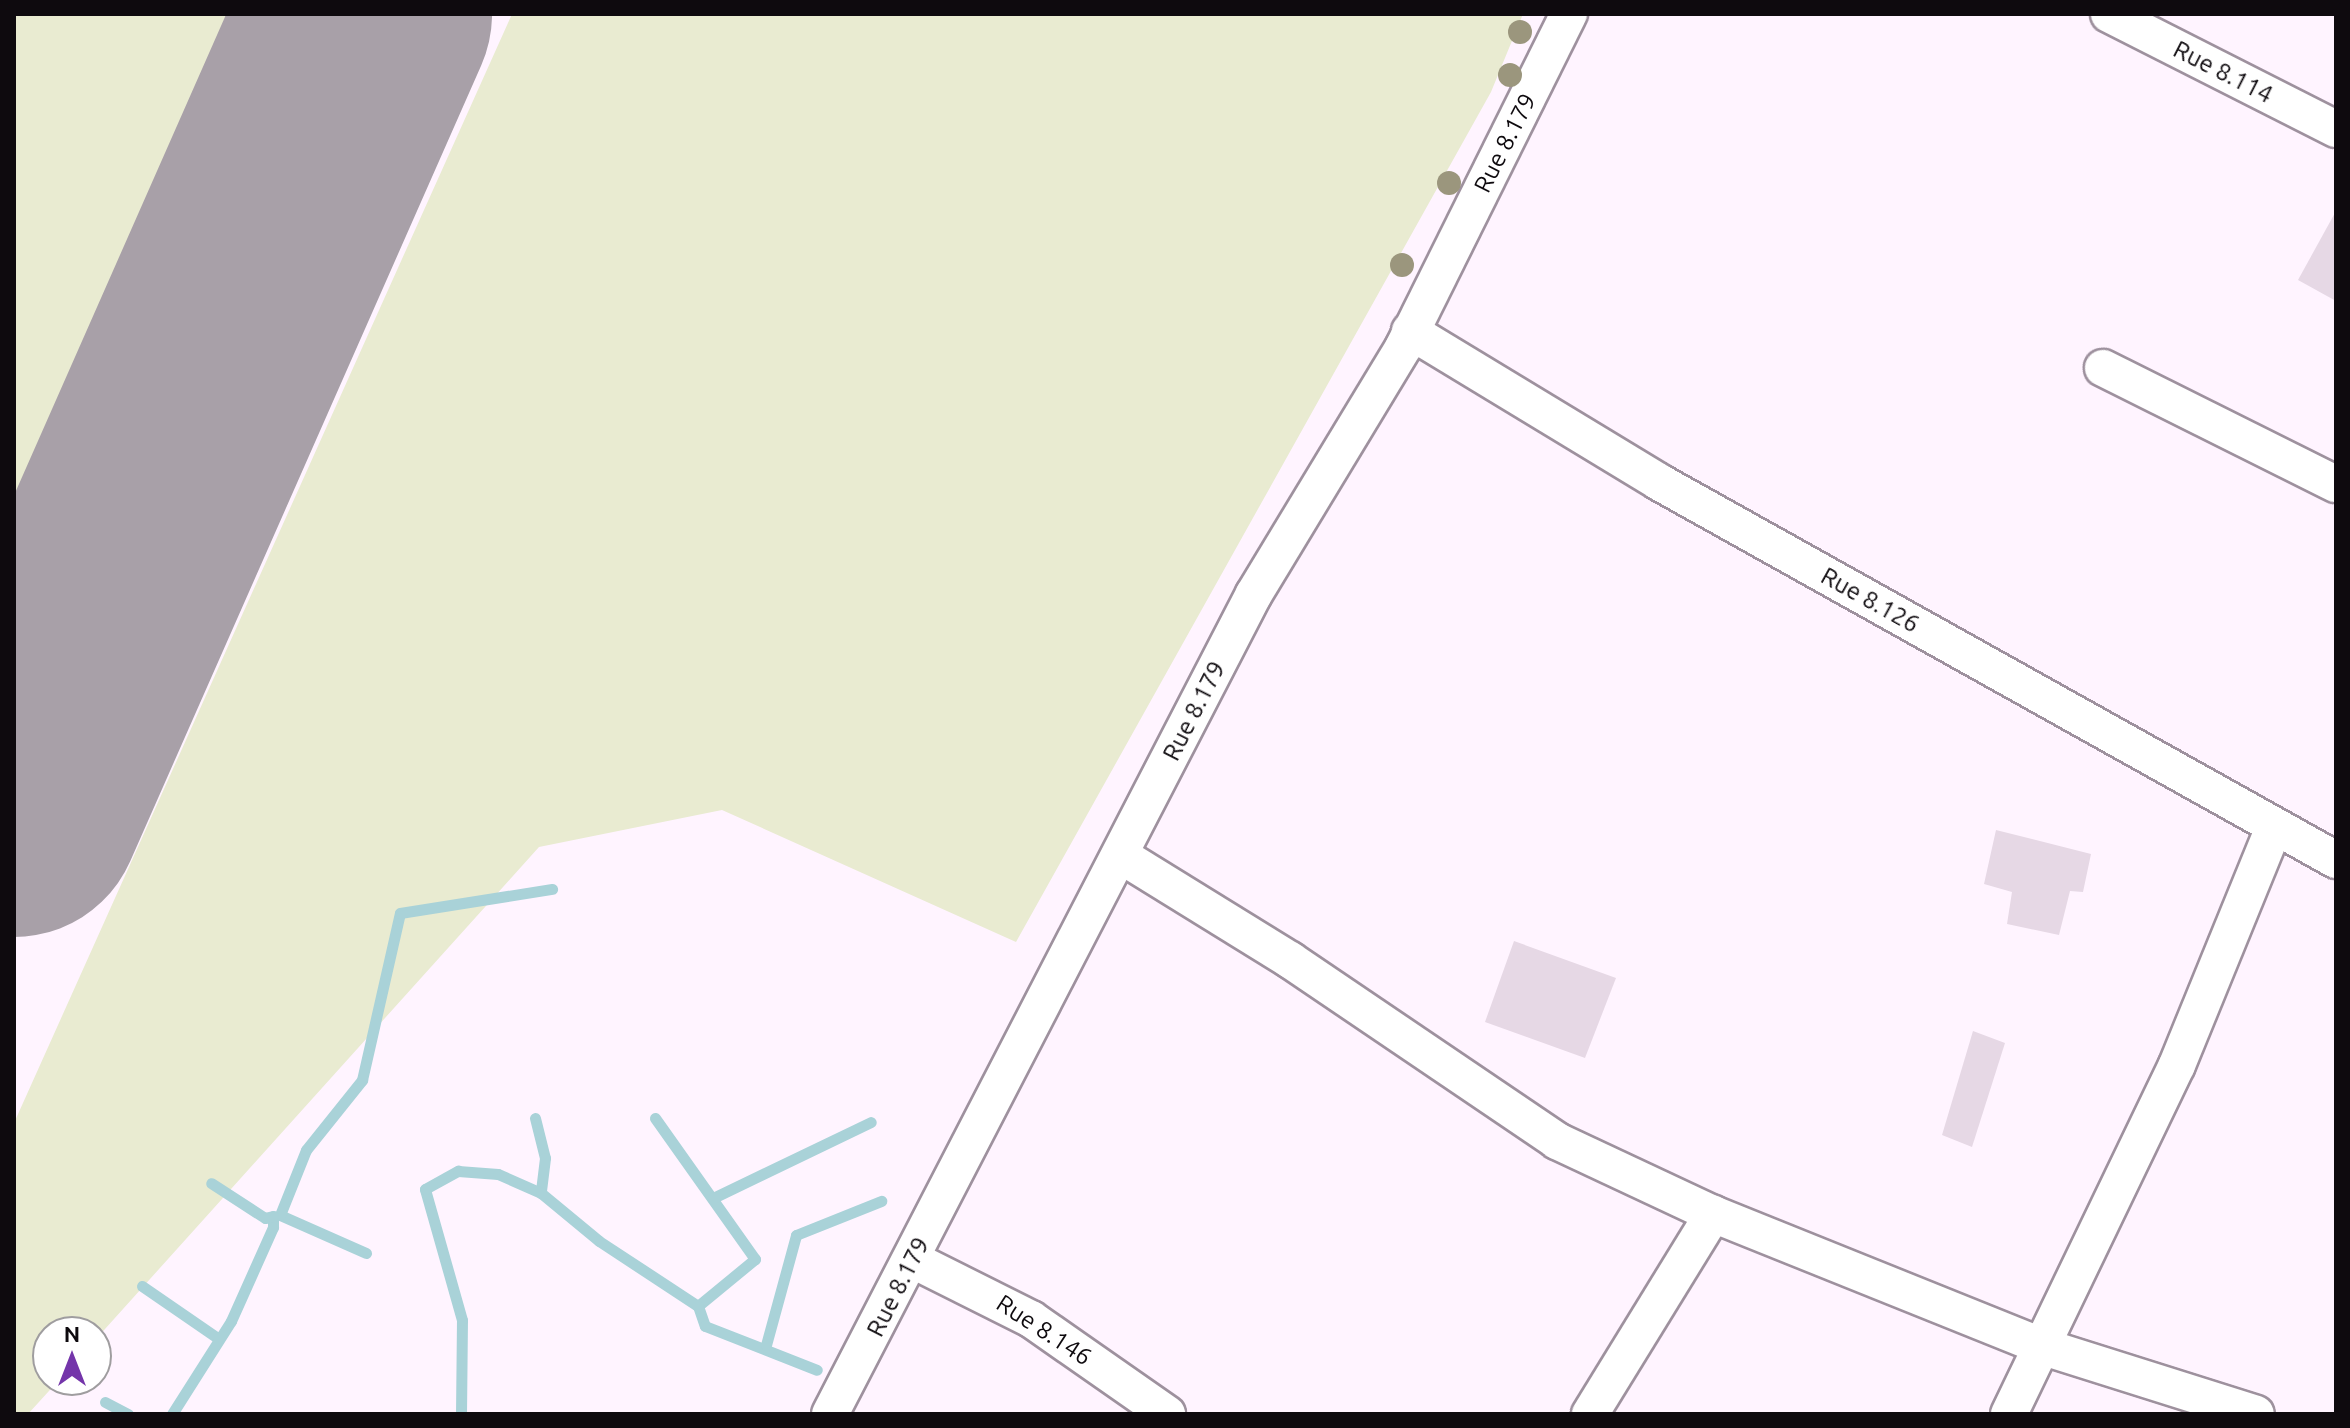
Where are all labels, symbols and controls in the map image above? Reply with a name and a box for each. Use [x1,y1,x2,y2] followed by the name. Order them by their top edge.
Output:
[2169,35,2277,109] street label: Rue 8.114
[1468,89,1542,197] street label: Rue 8.179
[1816,561,1924,639] street label: Rue 8.126
[1157,657,1231,765] street label: Rue 8.179
[861,1233,935,1341] street label: Rue 8.179
[991,1289,1097,1371] street label: Rue 8.146
[32,1316,112,1396] north arrow
[64,1321,80,1346] text: N

